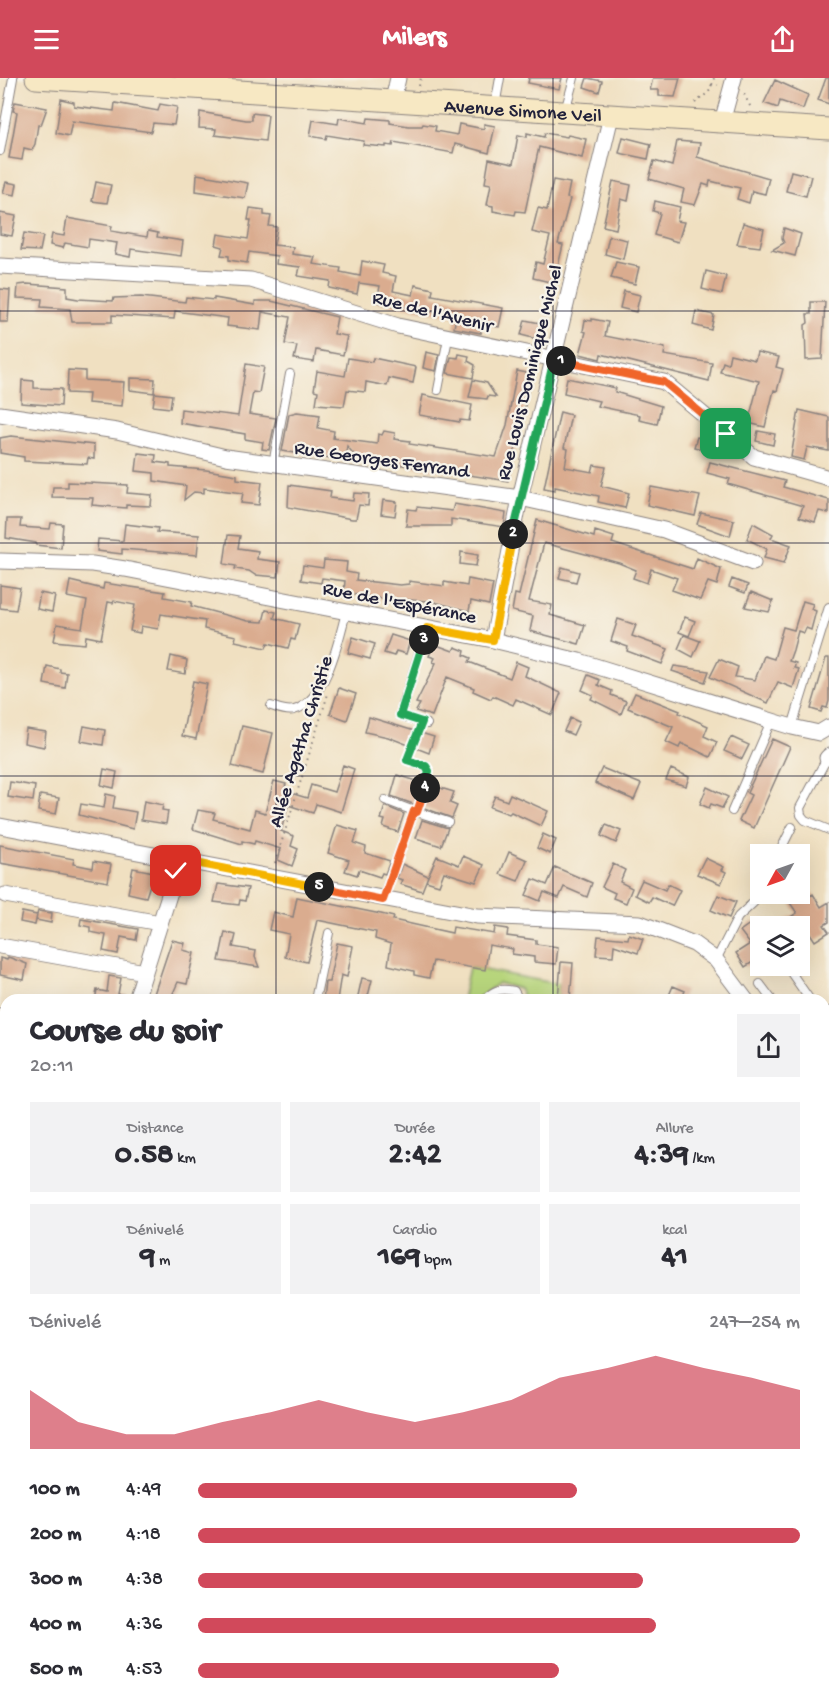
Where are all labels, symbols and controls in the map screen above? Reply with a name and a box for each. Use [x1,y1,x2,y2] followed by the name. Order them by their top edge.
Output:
[30,23,63,56] icon: menu
[383,23,446,55] text: Milers
[766,23,799,56] icon: share
[443,96,602,129] street label: Avenue Simone Veil
[493,263,569,483] street label: Rue Louis Dominique Michel
[370,287,496,340] street label: Rue de l'Avenir
[546,346,576,376] pin: 1
[558,351,564,370] text: 1
[700,408,751,459] pin
[709,417,742,450] icon: arrive
[293,438,473,485] street label: Rue Georges Ferrand
[498,519,528,549] pin: 2
[509,524,517,543] text: 2
[321,578,479,631] street label: Rue de l'Espérance
[409,625,439,655] pin: 3
[420,630,428,649] text: 3
[265,653,340,831] street label: Allée Agatha Christie
[410,773,440,803] pin: 4
[421,778,429,797] text: 4
[750,844,810,904] north arrow
[750,844,810,976] map controls
[150,845,201,896] pin
[159,854,192,887] icon: check
[304,872,334,902] pin: 5
[315,877,323,896] text: 5
[750,916,810,976] button: layers
[30,1014,220,1052] text: Course du soir
[737,1014,800,1077] button: share
[30,1056,74,1079] text: 20:11
[127,1120,184,1139] text: Distance
[395,1120,435,1139] text: Durée
[656,1120,694,1139] text: Allure
[115,1139,174,1174] text: 0.58
[388,1139,442,1174] text: 2:42
[634,1139,689,1174] text: 4:39
[174,1150,196,1169] text: km
[689,1150,715,1169] text: /km
[127,1222,184,1241] text: Dénivelé
[393,1222,437,1241] text: Cardio
[662,1222,687,1241] text: kcal
[140,1241,155,1276] text: 9
[378,1241,420,1276] text: 169
[662,1241,688,1276] text: 41
[155,1252,170,1271] text: m
[420,1252,452,1271] text: bpm
[30,1312,101,1335] text: Dénivelé
[709,1312,800,1335] text: 247–254 m
[30,1479,80,1502] text: 100 m
[126,1479,161,1502] text: 4:49
[30,1524,81,1547] text: 200 m
[126,1524,161,1547] text: 4:18
[30,1569,82,1592] text: 300 m
[126,1569,163,1592] text: 4:38
[30,1614,81,1637] text: 400 m
[126,1614,162,1637] text: 4:36
[30,1659,82,1682] text: 500 m
[126,1659,163,1682] text: 4:53

